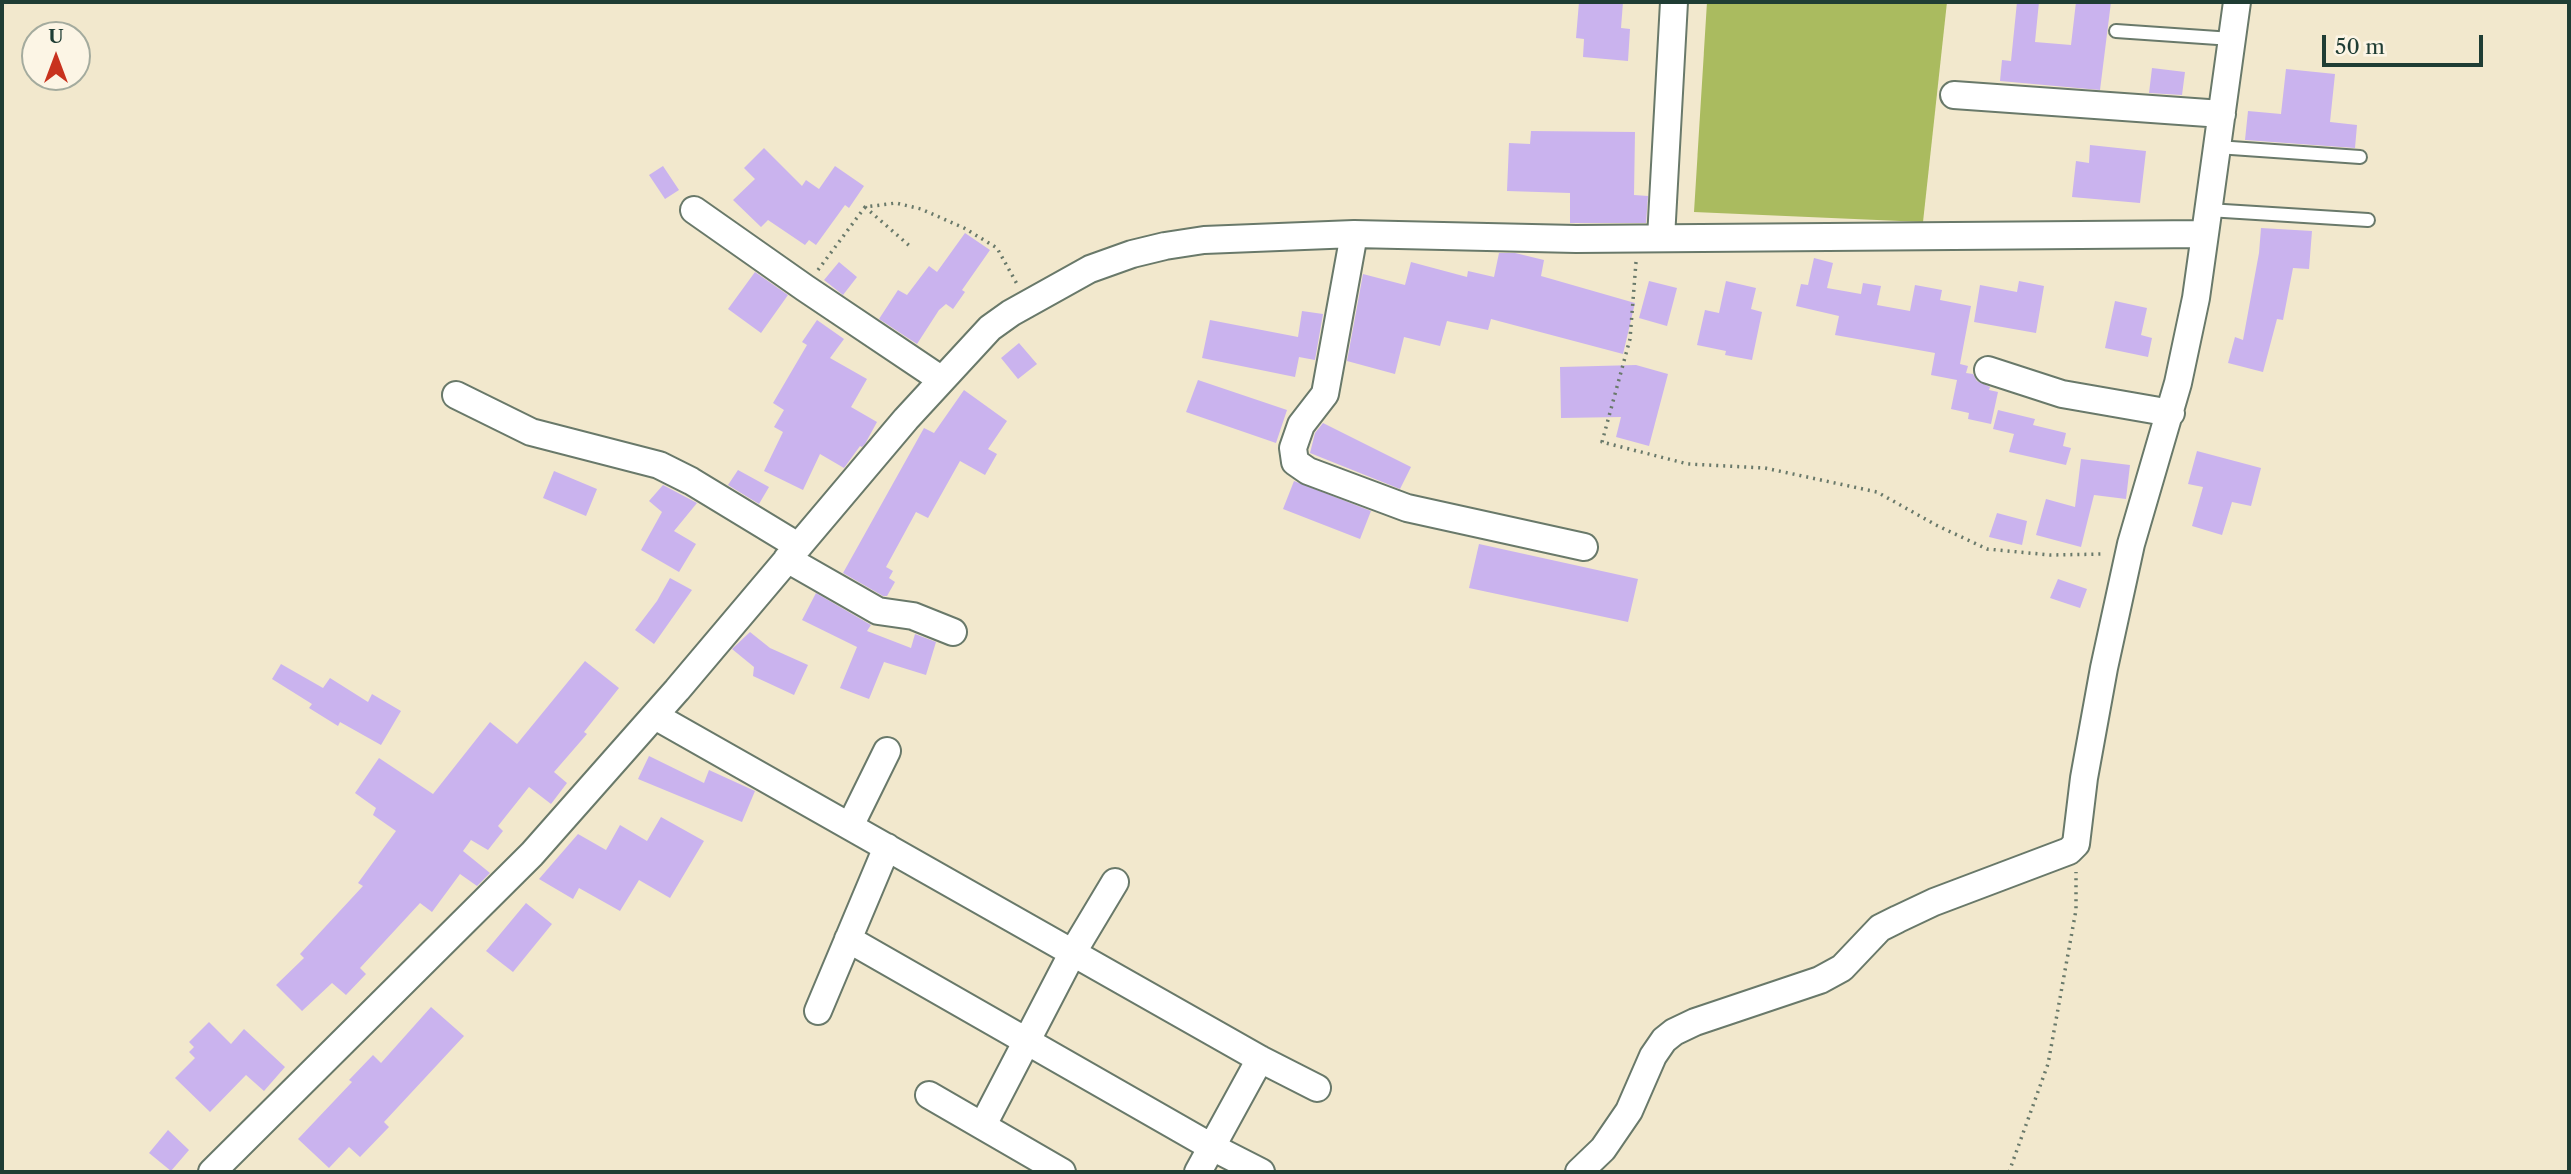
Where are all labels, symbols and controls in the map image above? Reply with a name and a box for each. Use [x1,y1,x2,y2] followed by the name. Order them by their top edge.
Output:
[21,21,91,91] north arrow
[2326,21,2487,65] scale bar
[48,25,64,48] text: U
[2335,34,2385,59] text: 50 m

